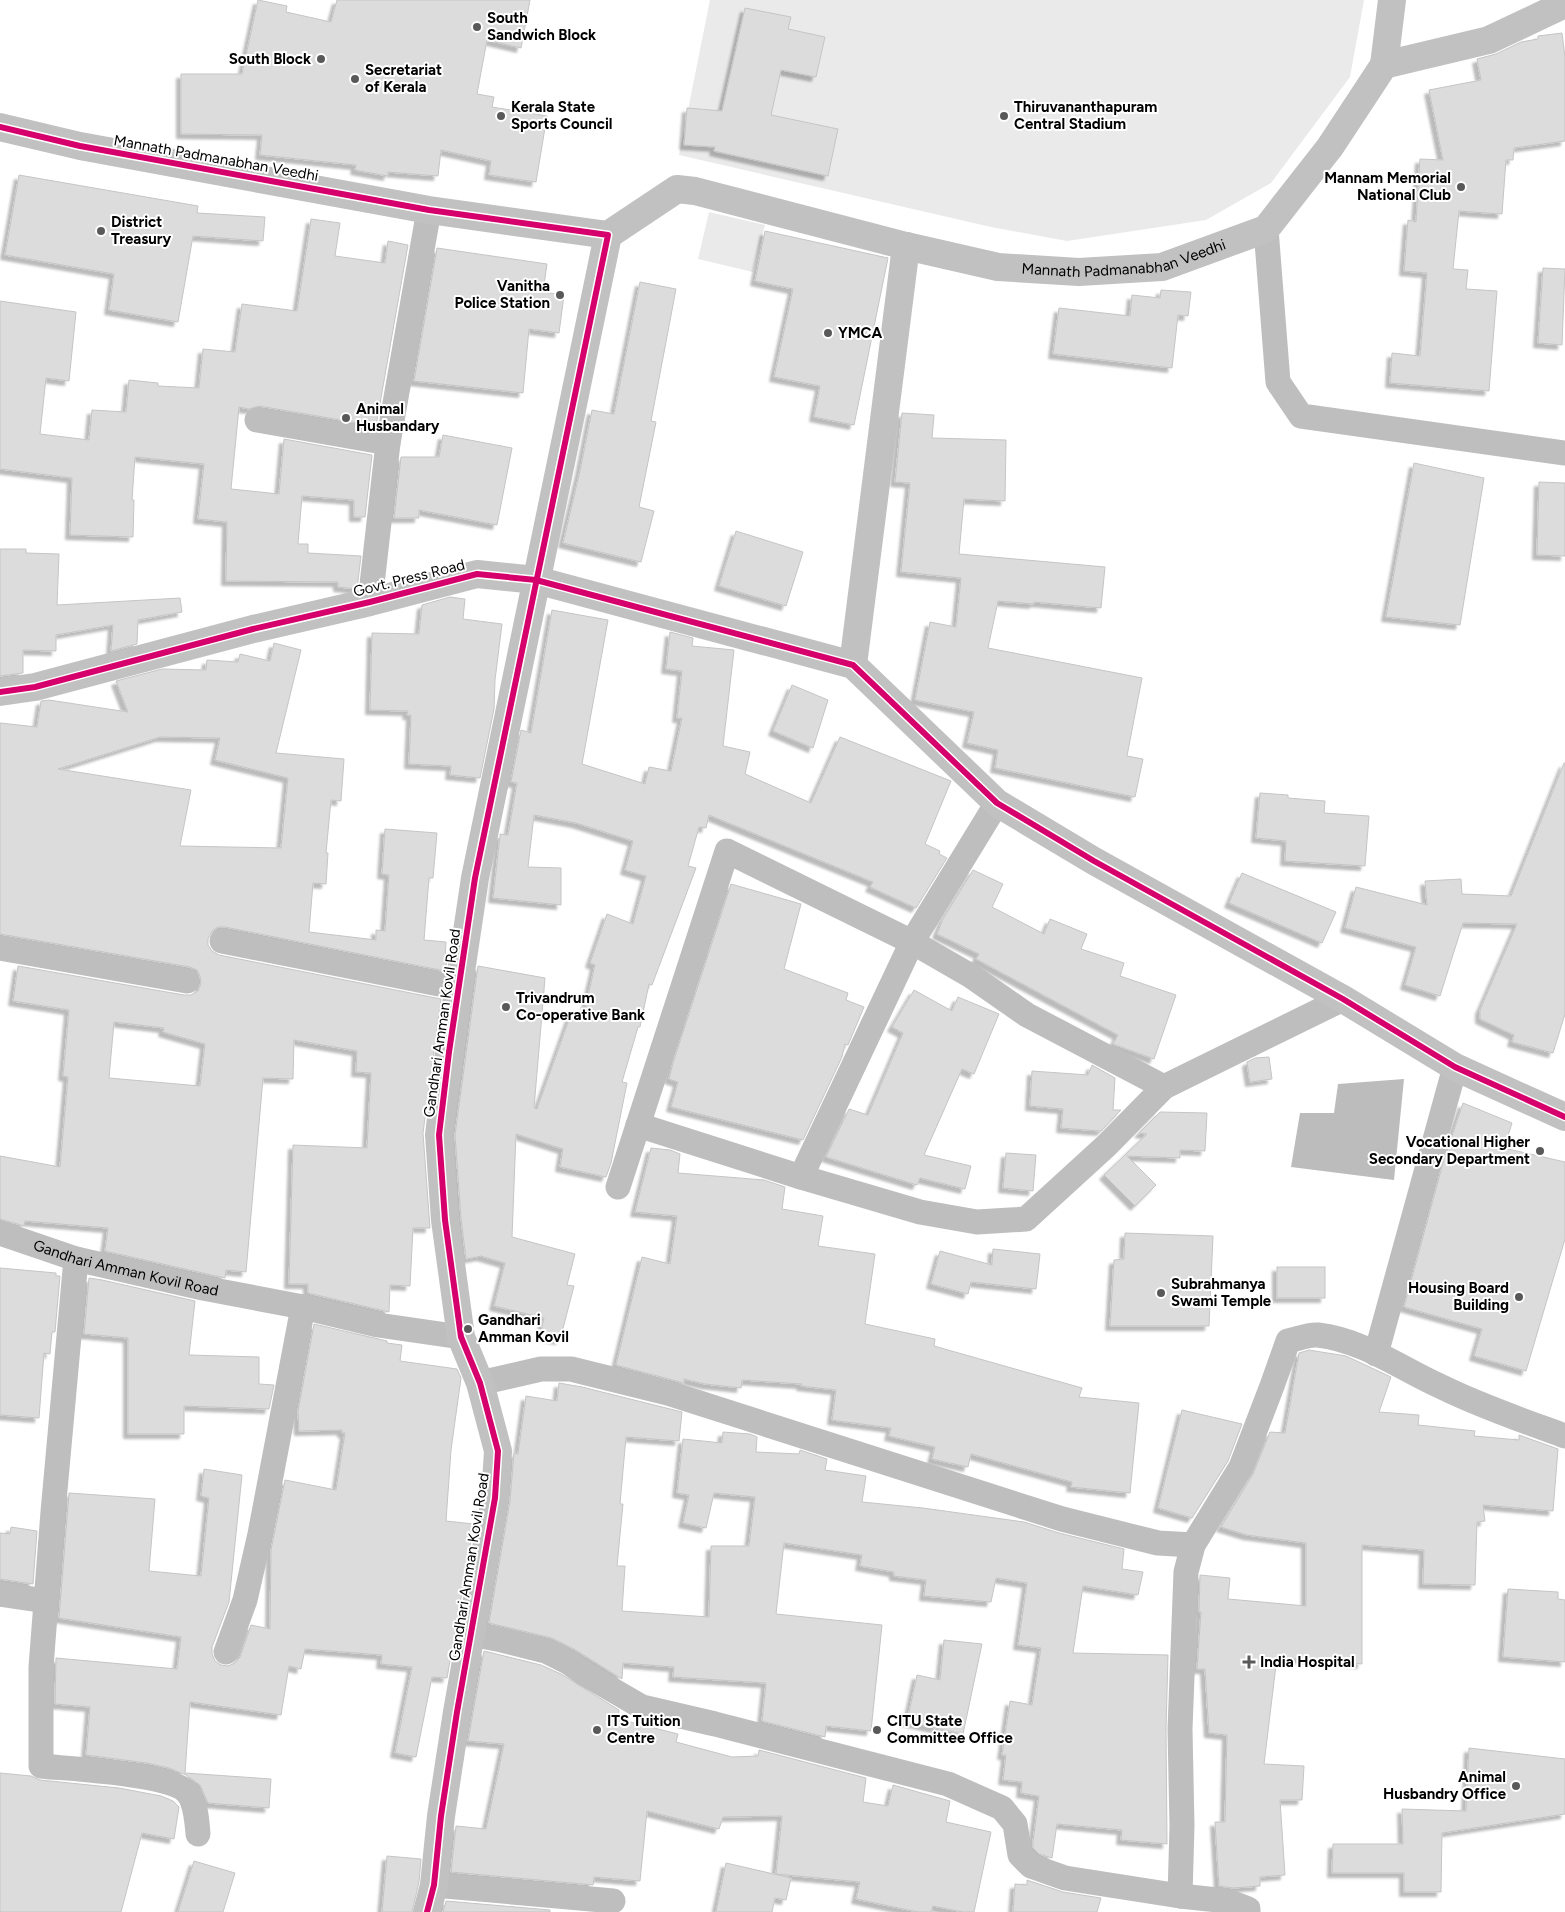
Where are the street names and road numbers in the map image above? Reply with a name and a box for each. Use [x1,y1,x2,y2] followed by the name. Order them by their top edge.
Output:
[112,131,320,185] street label: Mannath Padmanabhan Veedhi
[1021,236,1228,281] street label: Mannath Padmanabhan Veedhi
[351,555,467,601] street label: Govt. Press Road
[420,928,464,1118] street label: Gandhari Amman Kovil Road
[31,1236,220,1300] street label: Gandhari Amman Kovil Road
[445,1472,493,1662] street label: Gandhari Amman Kovil Road

